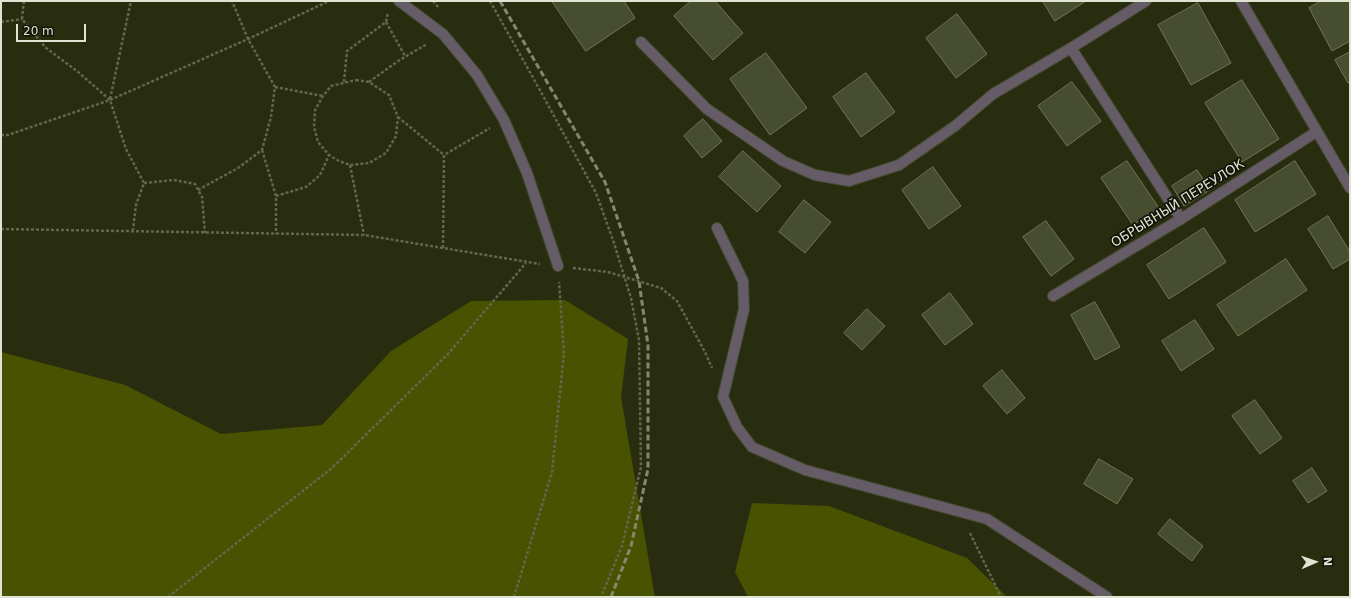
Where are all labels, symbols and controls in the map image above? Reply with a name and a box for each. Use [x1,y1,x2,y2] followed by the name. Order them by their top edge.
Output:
[18,16,88,42] scale bar
[23,24,54,38] text: 20 m
[1109,157,1247,251] street label: ОБРЫВНЫЙ ПЕРЕУЛОК
[1295,542,1335,582] north arrow
[1321,557,1334,566] text: N

